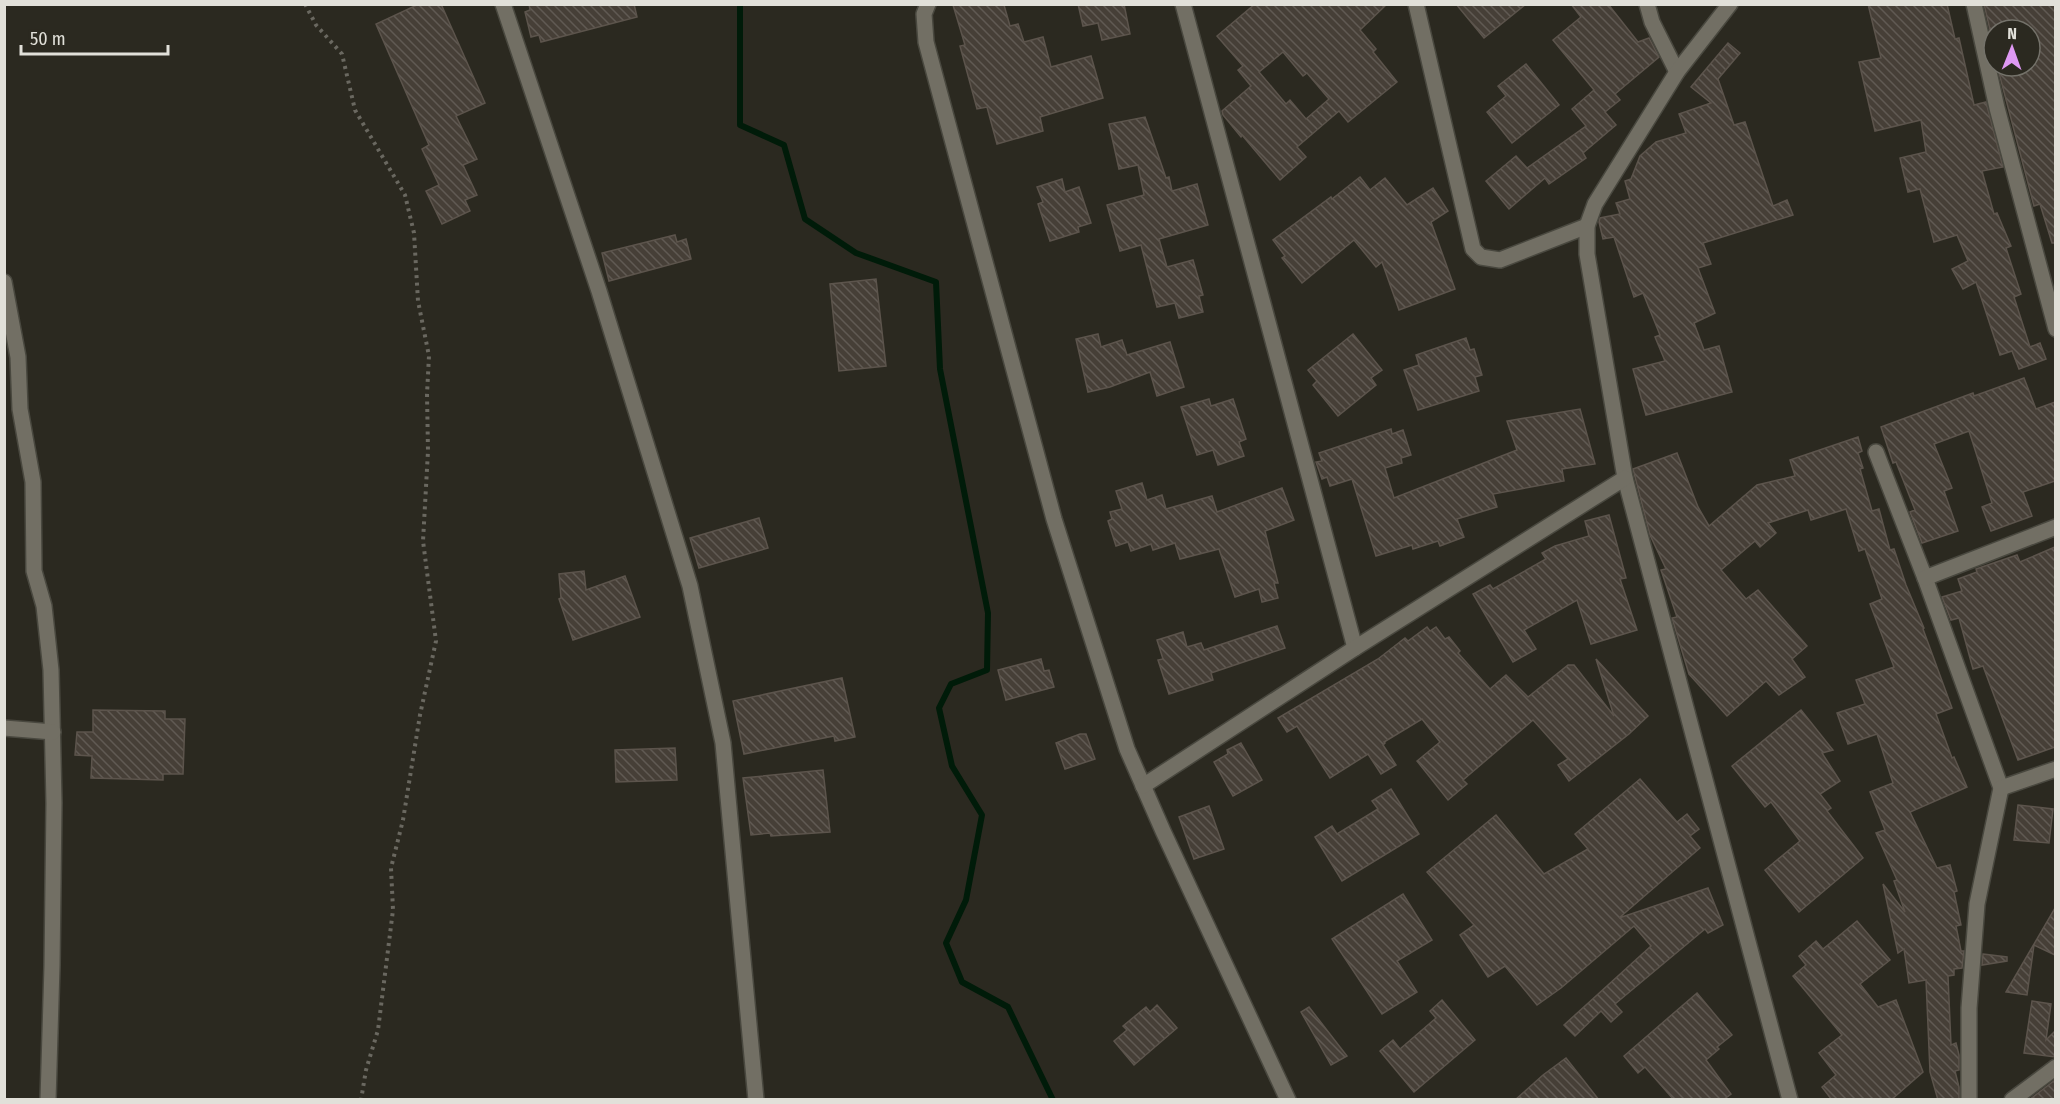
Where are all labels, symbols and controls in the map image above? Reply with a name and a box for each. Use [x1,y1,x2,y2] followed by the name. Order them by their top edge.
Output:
[21,18,168,56] scale bar
[1982,18,2042,78] north arrow
[2007,24,2017,43] text: N
[30,28,66,50] text: 50 m

